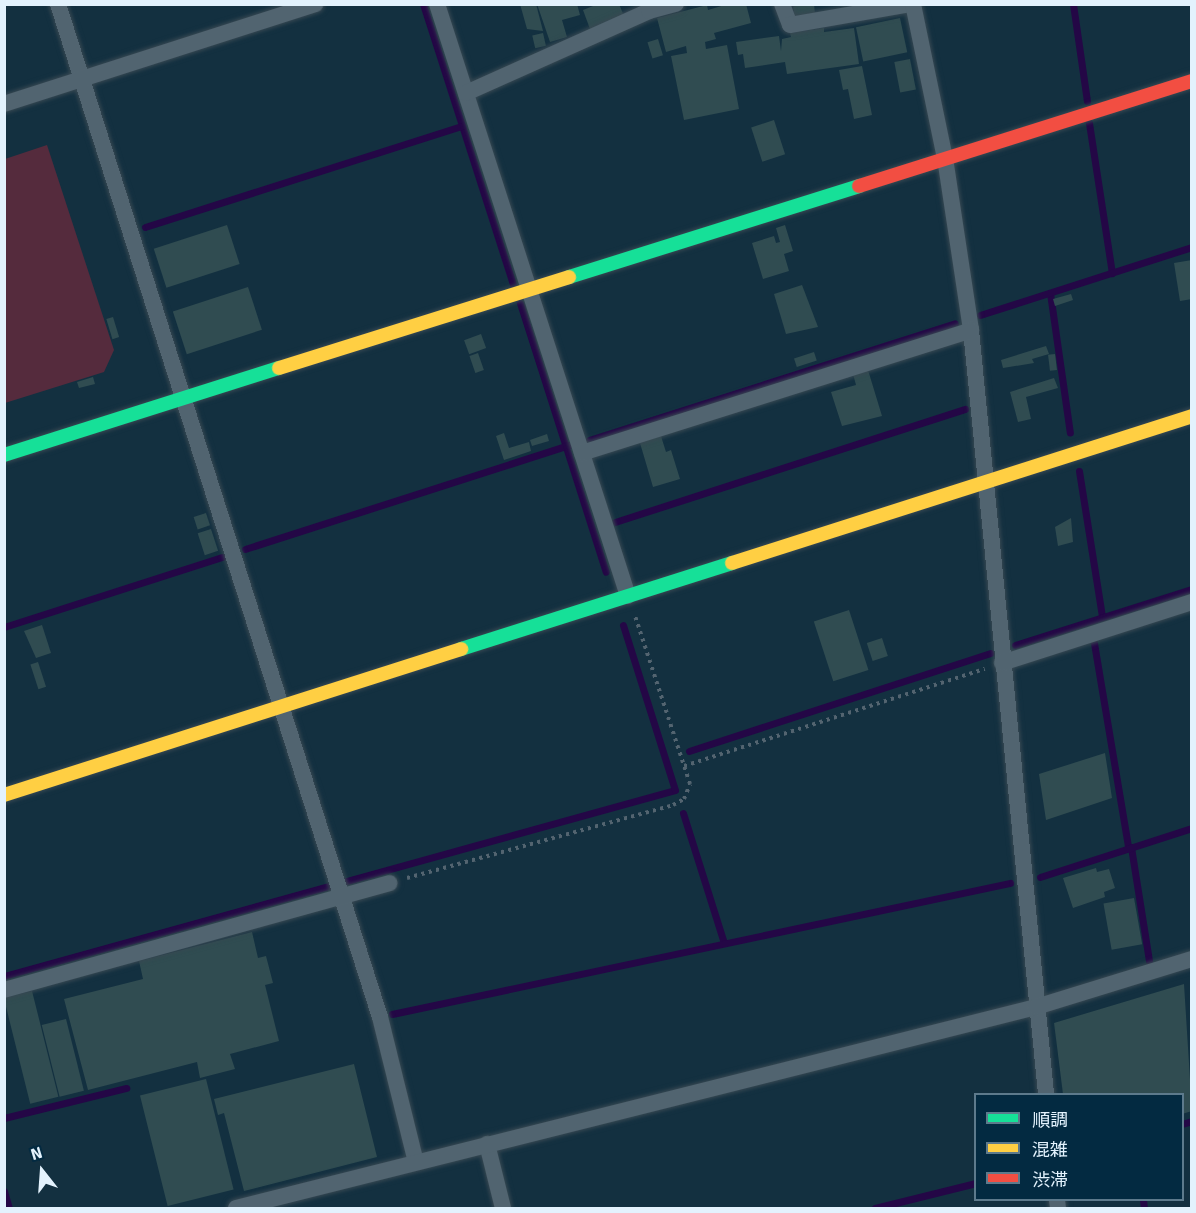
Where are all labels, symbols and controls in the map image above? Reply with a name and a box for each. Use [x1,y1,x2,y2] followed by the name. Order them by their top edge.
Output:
[974,1093,1184,1201] legend
[1032,1109,1068,1131] text: 順調
[1032,1139,1068,1161] text: 混雑
[12,1141,72,1201] north arrow
[28,1143,45,1165] text: N
[1032,1169,1068,1191] text: 渋滞

